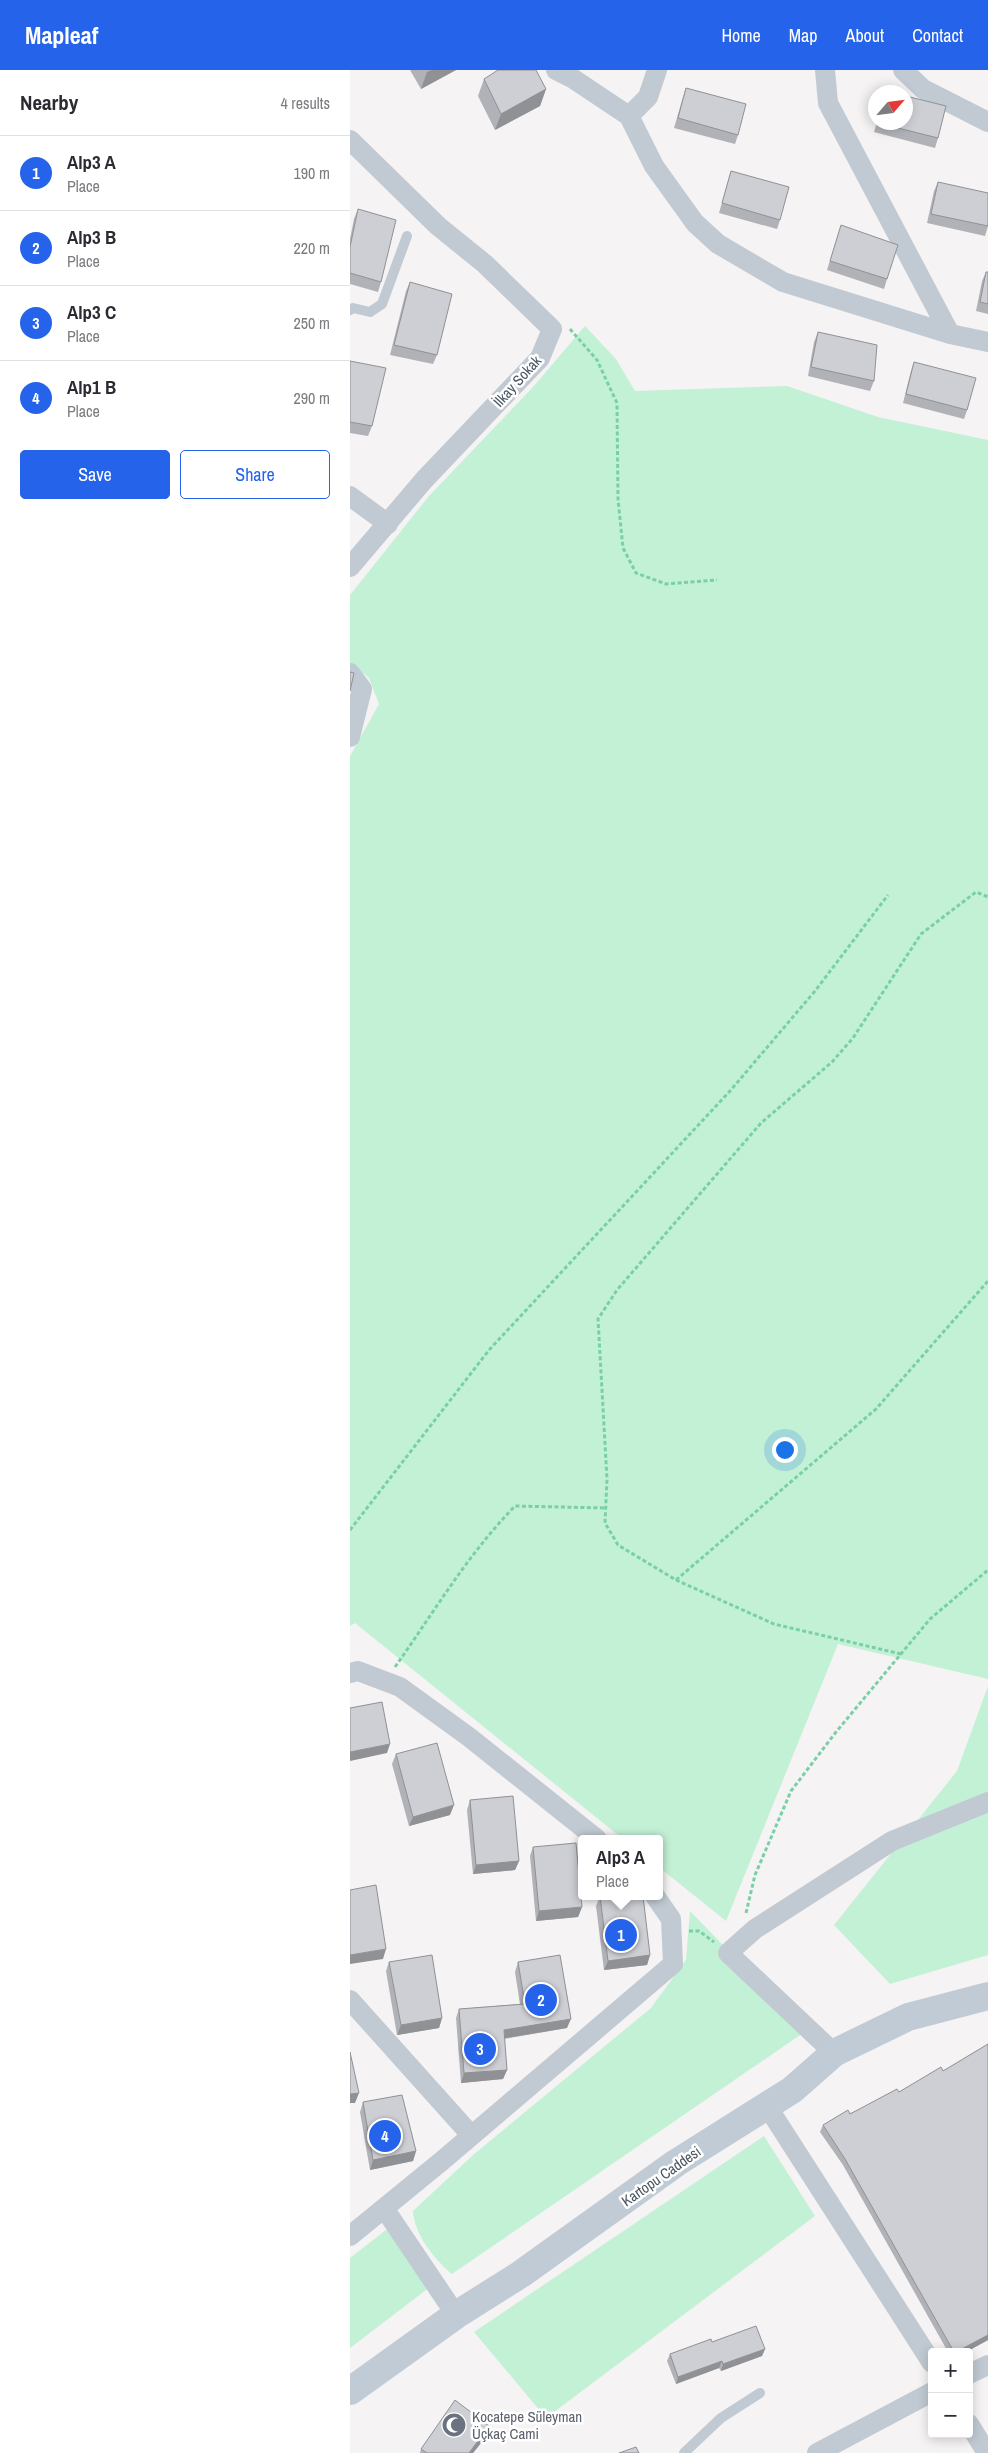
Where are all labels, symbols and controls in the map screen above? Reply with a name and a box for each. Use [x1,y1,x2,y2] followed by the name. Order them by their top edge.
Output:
[25,19,98,51] text: Mapleaf
[721,23,761,48] text: Home
[789,23,818,48] text: Map
[846,23,884,48] text: About
[912,23,963,48] text: Contact
[868,85,913,130] north arrow
[20,88,78,117] text: Nearby
[280,92,330,114] text: 4 results
[67,149,116,175] text: Alp3 A
[32,162,40,184] text: 1
[294,162,330,184] text: 190 m
[67,175,100,197] text: Place
[67,224,116,250] text: Alp3 B
[32,237,40,259] text: 2
[294,237,330,259] text: 220 m
[67,250,100,272] text: Place
[67,299,116,325] text: Alp3 C
[32,312,40,334] text: 3
[294,312,330,334] text: 250 m
[67,325,100,347] text: Place
[488,350,546,411] street label: İlkay Sokak
[67,374,116,400] text: Alp1 B
[32,387,40,409] text: 4
[294,387,330,409] text: 290 m
[67,400,100,422] text: Place
[20,450,170,499] button: Save
[180,450,330,499] button: Share
[772,1437,798,1463] your location
[578,1835,663,1900] popup
[596,1844,645,1870] text: Alp3 A
[596,1870,629,1892] text: Place
[605,1916,637,1954] pin: 1
[525,1981,557,2019] pin: 2
[464,2030,496,2068] pin: 3
[369,2117,401,2155] pin: 4
[617,2141,705,2211] street label: Kartopu Caddesi
[928,2348,973,2438] map controls
[928,2348,973,2393] button: +
[928,2393,973,2438] button: −
[472,2406,582,2444] place label: Kocatepe Süleyman Üçkaç Cami
[441,2412,467,2438] mosque icon: Kocatepe Süleyman Üçkaç Cami

